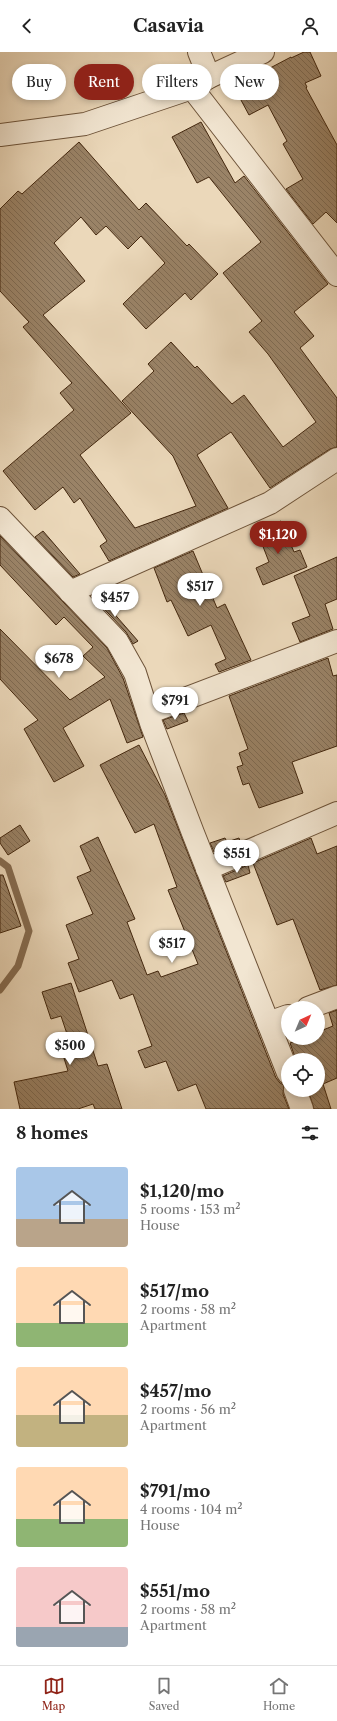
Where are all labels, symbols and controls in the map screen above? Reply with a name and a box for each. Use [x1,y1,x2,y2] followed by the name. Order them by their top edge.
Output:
[16,15,38,37] icon: back
[133,15,204,37] text: Casavia
[299,15,321,37] icon: person
[12,64,66,100] chip: Buy
[74,64,134,100] chip: Rent
[142,64,212,100] chip: Filters
[220,64,279,100] chip: New
[245,521,311,555] pin: $1,120
[259,526,297,542] text: $1,120
[176,573,224,607] pin: $517
[186,578,214,594] text: $517
[91,584,139,618] pin: $457
[101,589,129,605] text: $457
[35,645,83,679] pin: $678
[44,650,74,666] text: $678
[151,687,199,721] pin: $791
[161,692,189,708] text: $791
[213,840,261,874] pin: $551
[223,845,251,861] text: $551
[148,930,196,964] pin: $517
[158,935,186,951] text: $517
[281,1001,325,1045] north arrow
[281,1001,325,1097] map controls
[46,1032,94,1066] pin: $500
[54,1037,86,1053] text: $500
[281,1053,325,1097] button: locate
[299,1122,321,1144] icon: filters
[16,1123,88,1143] text: 8 homes
[140,1181,224,1201] text: $1,120/mo
[48,1183,96,1231] icon: home
[140,1201,241,1217] text: 5 rooms · 153 m²
[140,1217,180,1233] text: House
[140,1281,209,1301] text: $517/mo
[48,1283,96,1331] icon: home
[140,1301,236,1317] text: 2 rooms · 58 m²
[140,1317,207,1333] text: Apartment
[140,1381,211,1401] text: $457/mo
[48,1383,96,1431] icon: home
[140,1401,236,1417] text: 2 rooms · 56 m²
[140,1417,207,1433] text: Apartment
[140,1481,210,1501] text: $791/mo
[48,1483,96,1531] icon: home
[140,1501,243,1517] text: 4 rooms · 104 m²
[140,1517,180,1533] text: House
[140,1581,210,1601] text: $551/mo
[48,1583,96,1631] icon: home
[140,1601,236,1617] text: 2 rooms · 58 m²
[140,1617,207,1633] text: Apartment
[42,1675,65,1713] tab: Map
[149,1675,179,1713] tab: Saved
[263,1675,295,1713] tab: Home

